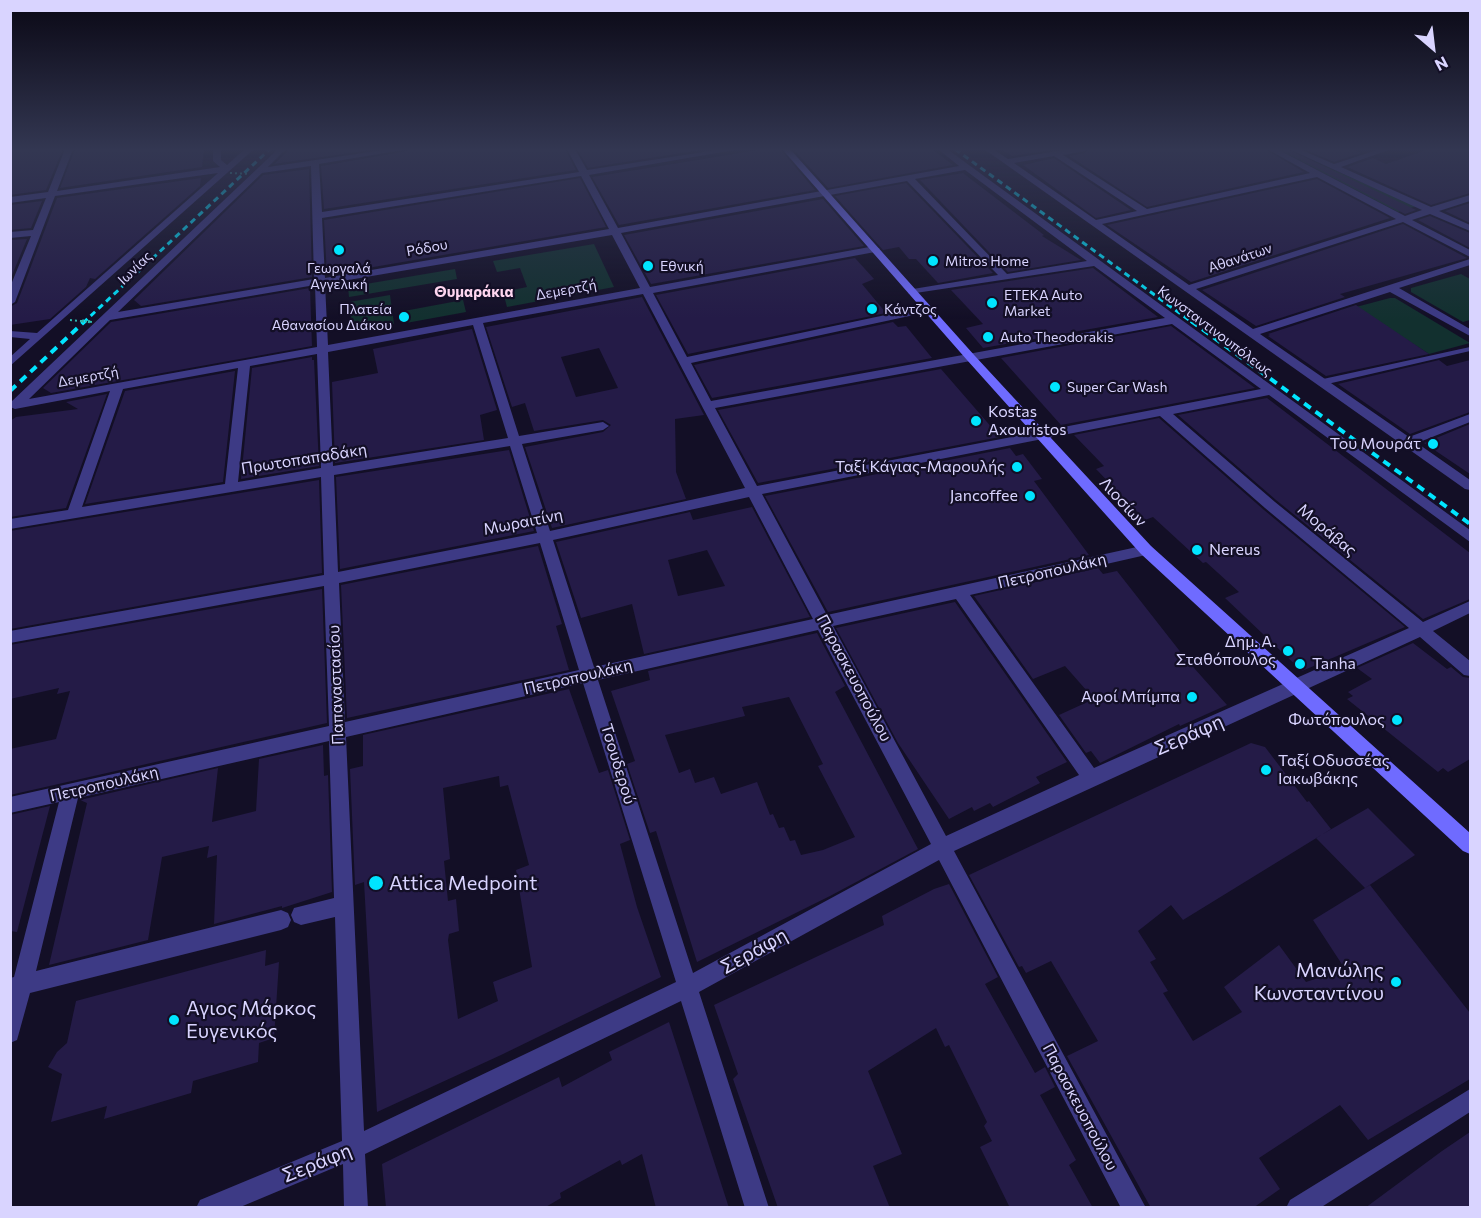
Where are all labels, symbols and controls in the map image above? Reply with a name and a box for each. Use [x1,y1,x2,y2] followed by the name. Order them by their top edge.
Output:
[1403,18,1463,78] north arrow
[1432,53,1451,76] text: N
[405,236,449,260] street label: Ρόδου
[1206,240,1274,276] street label: Αθανάτων
[332,243,346,257] marker: Γεωργαλά Αγγελική
[114,248,156,288] street label: Ιωνίας
[945,253,1029,269] place label: Mitros Home
[926,254,940,268] marker: Mitros Home
[660,258,704,274] place label: Εθνική
[641,259,655,273] marker: Εθνική
[307,260,371,292] place label: Γεωργαλά Αγγελική
[534,276,598,304] street label: Δεμερτζή
[1154,282,1276,380] street label: Κωνσταντινουπόλεως
[434,283,514,301] district label: Θυμαράκια
[1004,287,1083,320] place label: ETEKA Auto Market
[985,296,999,310] marker: ETEKA Auto Market
[272,301,392,334] place label: Πλατεία Αθανασίου Διάκου
[884,301,937,317] place label: Κάντζος
[865,302,879,316] marker: Κάντζος
[397,310,411,324] marker: Πλατεία Αθανασίου Διάκου
[1000,329,1114,345] place label: Auto Theodorakis
[981,330,995,344] marker: Auto Theodorakis
[56,363,120,391] street label: Δεμερτζή
[1067,379,1167,395] place label: Super Car Wash
[1048,380,1062,394] marker: Super Car Wash
[988,402,1067,440] place label: Kostas Axouristos
[969,414,983,428] marker: Kostas Axouristos
[1330,434,1421,454] place label: Του Μουράτ
[1426,437,1440,451] marker: Του Μουράτ
[240,440,368,478] street label: Πρωτοπαπαδάκη
[835,457,1005,477] place label: Ταξί Κάγιας-Μαρουλής
[1010,460,1024,474] marker: Ταξί Κάγιας-Μαρουλής
[1095,473,1151,531] street label: Λιοσίων
[950,486,1018,506] place label: Jancoffee
[1023,489,1037,503] marker: Jancoffee
[1294,500,1360,560] street label: Μοράβας
[482,505,564,539] street label: Μωραιτίνη
[1209,540,1260,560] place label: Nereus
[1190,543,1204,557] marker: Nereus
[996,549,1108,593] street label: Πετροπουλάκη
[812,611,896,745] street label: Παρασκευοπούλου
[324,625,348,745] street label: Παπαναστασίου
[1176,632,1276,670] place label: Δημ. Α. Σταθόπουλος
[1281,644,1295,658] marker: Δημ. Α. Σταθόπουλος
[1312,654,1356,674] place label: Tanha
[522,655,634,699] street label: Πετροπουλάκη
[1293,657,1307,671] marker: Tanha
[1081,687,1180,707] place label: Αφοί Μπίμπα
[1185,690,1199,704] marker: Αφοί Μπίμπα
[1151,709,1227,761] street label: Σεράφη
[1288,710,1385,730] place label: Φωτόπουλος
[1390,713,1404,727] marker: Φωτόπουλος
[597,721,639,807] street label: Τσουδερού
[1278,751,1390,789] place label: Ταξί Οδυσσέας Ιακωβάκης
[48,762,160,806] street label: Πετροπουλάκη
[1259,763,1273,777] marker: Ταξί Οδυσσέας Ιακωβάκης
[389,871,537,895] place label: Attica Medpoint
[367,874,385,892] marker: Attica Medpoint
[716,923,792,979] street label: Σεράφη
[1254,958,1384,1005] place label: Μανώλης Κωνσταντίνου
[1389,975,1403,989] marker: Μανώλης Κωνσταντίνου
[186,996,316,1043] place label: Αγιος Μάρκος Ευγενικός
[167,1013,181,1027] marker: Αγιος Μάρκος Ευγενικός
[1038,1040,1122,1174] street label: Παρασκευοπούλου
[279,1138,355,1188] street label: Σεράφη

